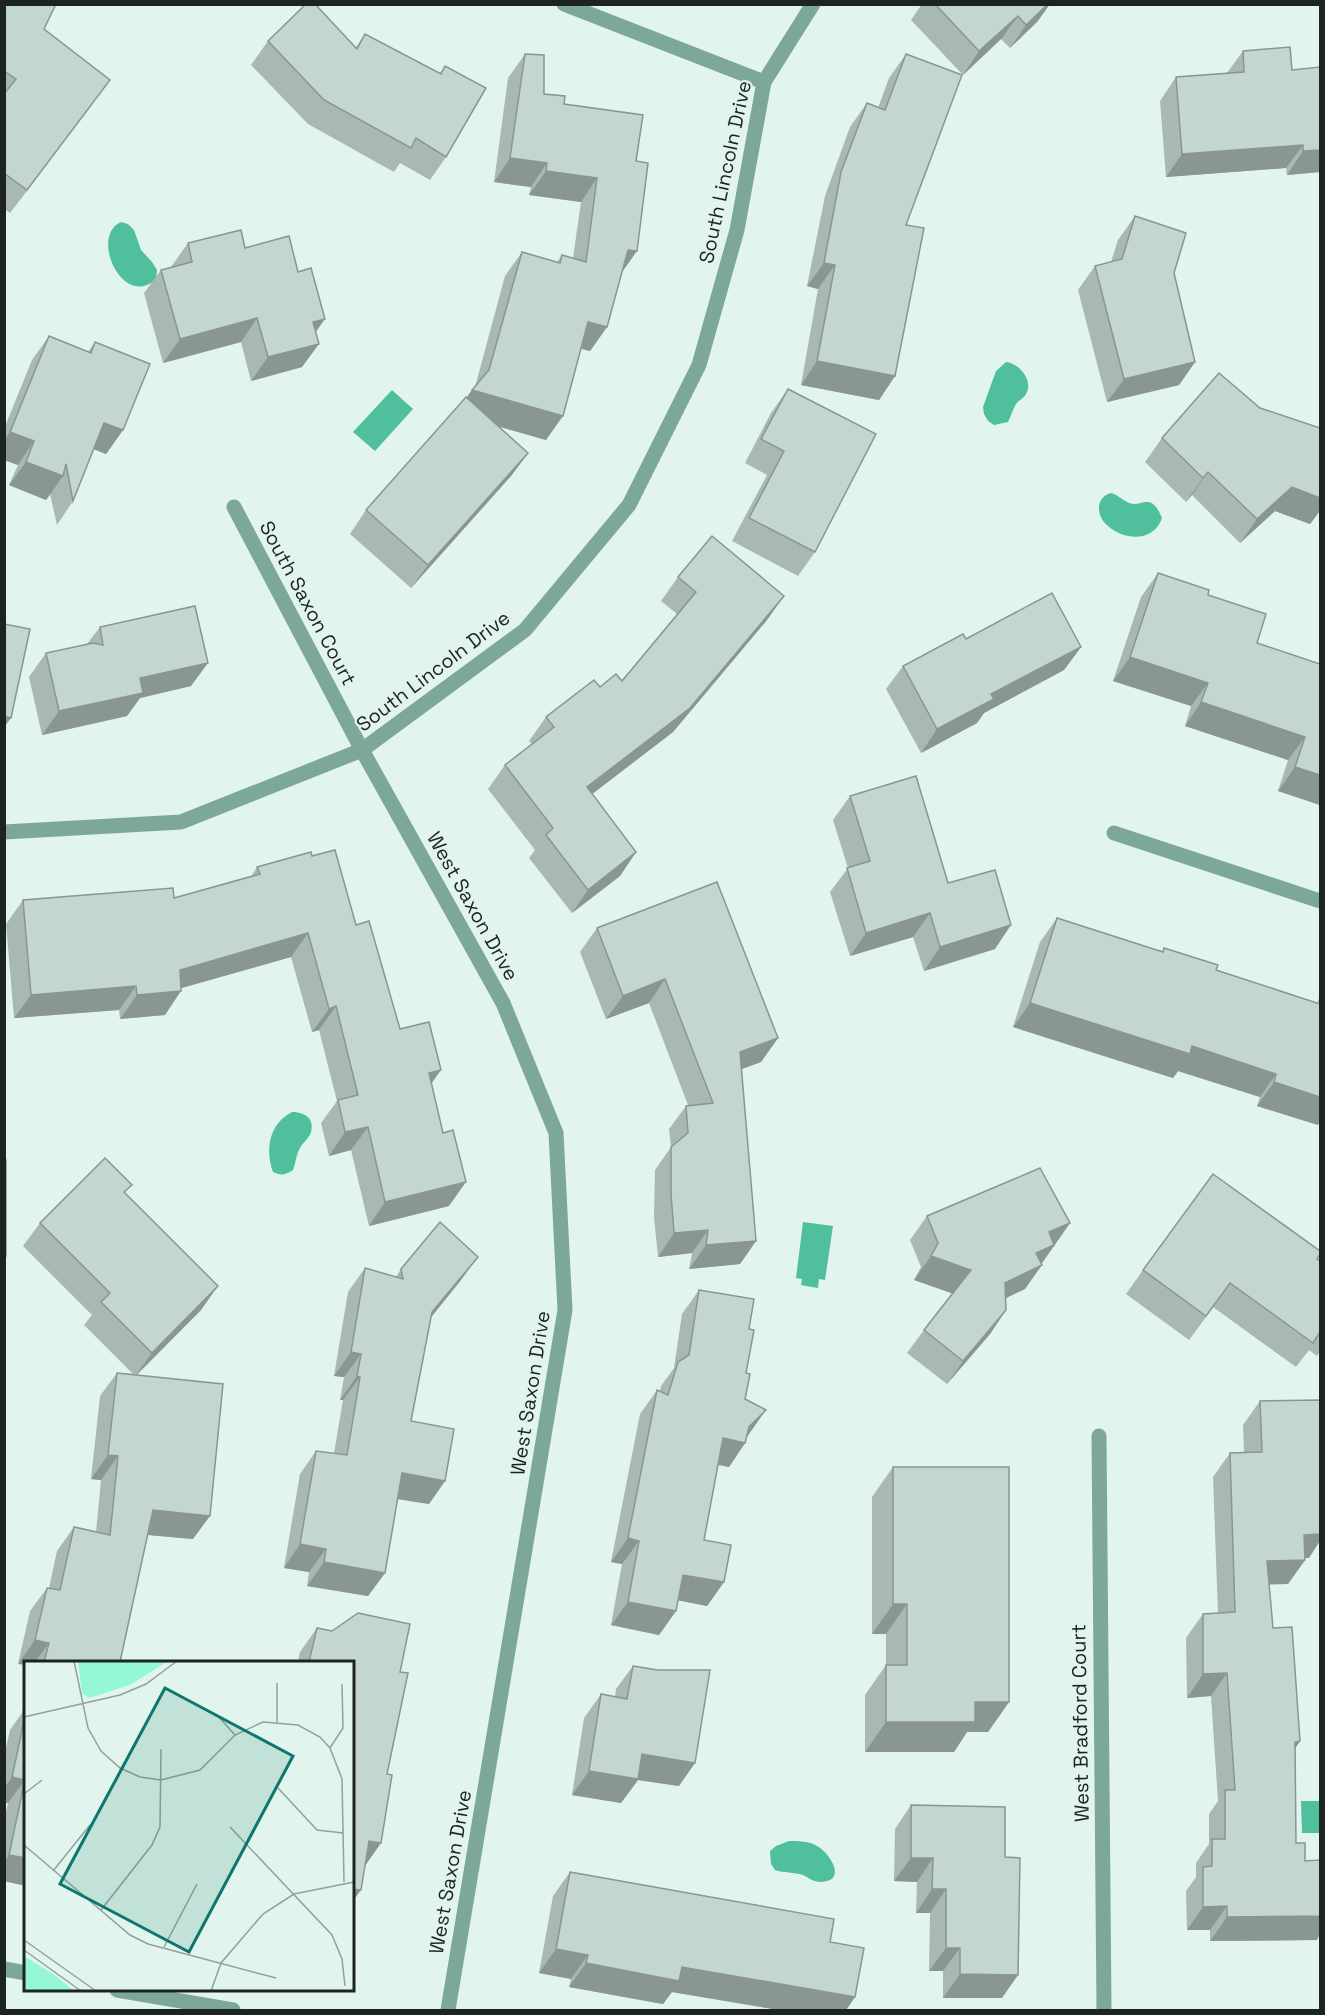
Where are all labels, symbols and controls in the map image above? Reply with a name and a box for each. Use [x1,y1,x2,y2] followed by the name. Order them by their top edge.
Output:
[693,78,757,266] street label: South Lincoln Drive
[254,516,362,690] street label: South Saxon Court
[351,605,515,737] street label: South Lincoln Drive
[421,827,525,985] street label: West Saxon Drive
[504,1309,556,1477] street label: West Saxon Drive
[1065,1624,1095,1822] street label: West Bradford Court
[24,1661,354,1991] inset map
[423,1788,477,1956] street label: West Saxon Drive

